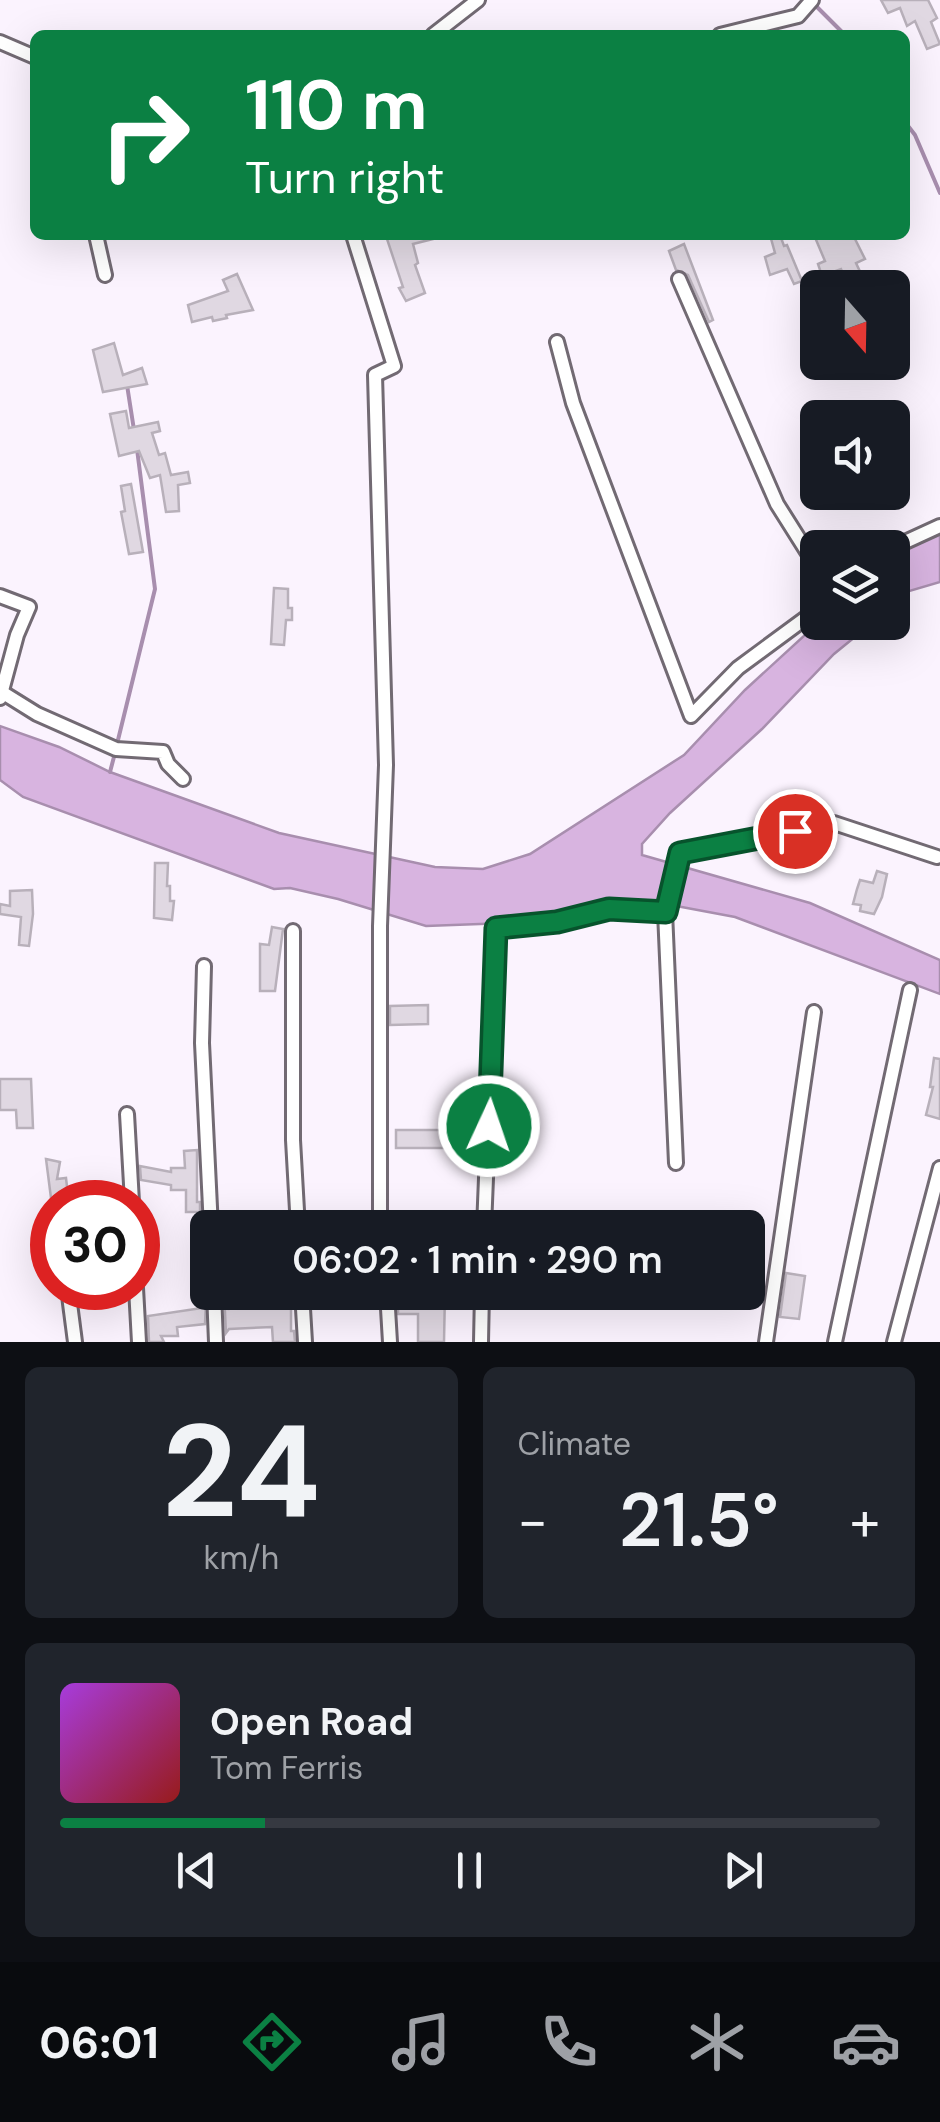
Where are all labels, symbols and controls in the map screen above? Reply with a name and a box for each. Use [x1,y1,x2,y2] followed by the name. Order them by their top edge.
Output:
[245,60,428,151] text: 110 m
[80,70,210,200] icon: right
[245,148,444,207] text: Turn right
[800,270,910,380] north arrow
[800,270,910,640] map controls
[800,400,910,510] button: sound
[800,530,910,640] button: layers
[753,789,838,874] pin
[768,804,823,859] icon: arrive
[437,1074,541,1178] position arrow
[30,1180,160,1310] speed limit sign: 30
[292,1235,663,1285] text: 06:02 · 1 min · 290 m
[162,1387,321,1556] text: 24
[518,1423,631,1465] text: Climate
[619,1472,779,1569] text: 21.5°
[518,1485,548,1557] text: −
[850,1485,880,1557] text: +
[203,1537,279,1579] text: km/h
[210,1697,413,1747] text: Open Road
[210,1747,363,1789] text: Tom Ferris
[169,1843,224,1898] icon: previous
[442,1843,497,1898] icon: pause
[716,1843,771,1898] icon: next
[237,2007,307,2077] icon: directions
[386,2007,456,2077] icon: music
[534,2007,604,2077] icon: phone
[682,2007,752,2077] icon: climate
[831,2007,901,2077] icon: car
[39,2013,159,2072] text: 06:01

